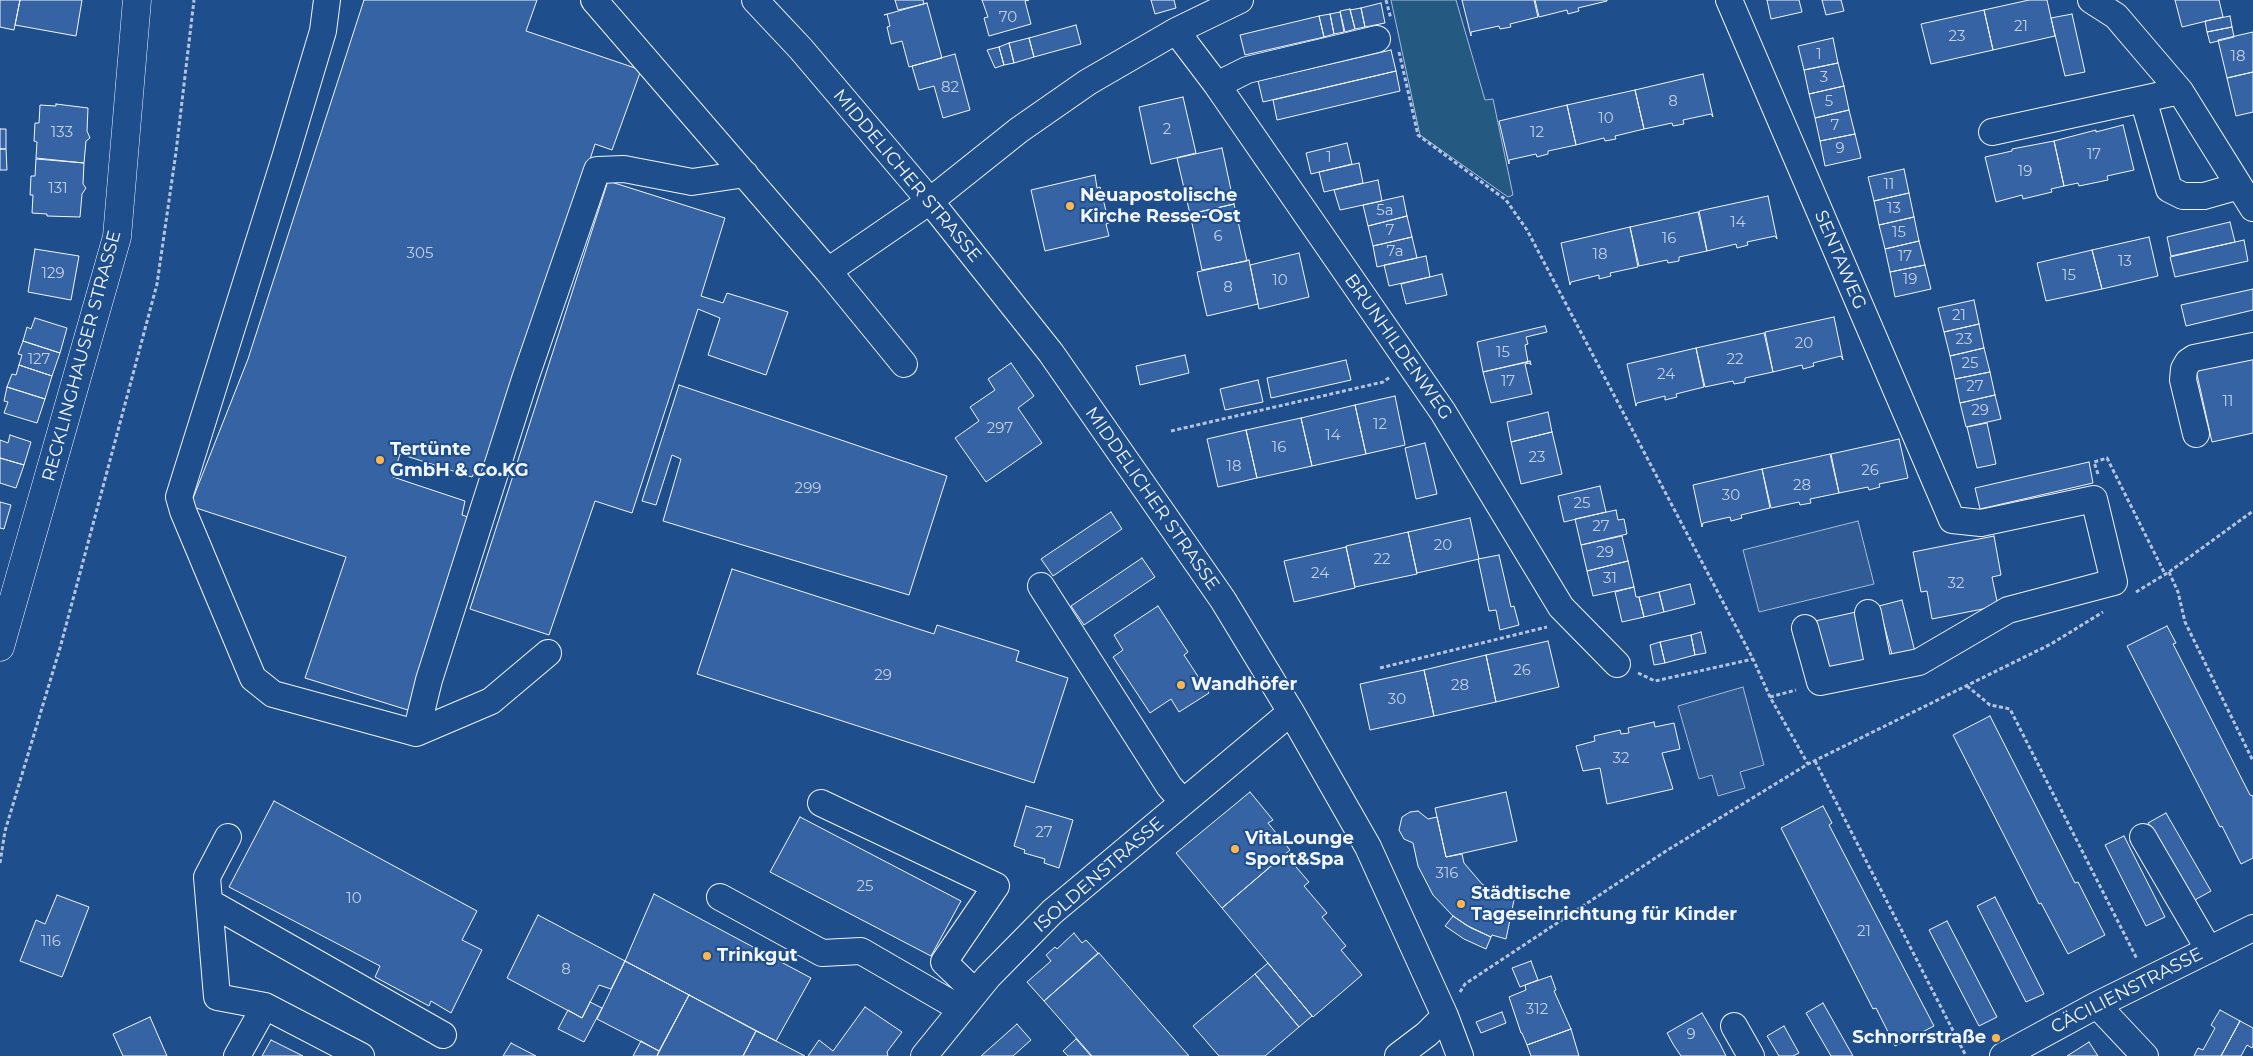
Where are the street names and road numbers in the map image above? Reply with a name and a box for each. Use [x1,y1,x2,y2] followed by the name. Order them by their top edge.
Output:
[828,85,986,267] street label: MIDDELICHER STRASSE
[1809,207,1871,313] street label: SENTAWEG
[38,228,126,484] street label: RECKLINGHAUSER STRASSE
[1340,270,1456,424] street label: BRUNHILDENWEG
[1080,403,1224,595] street label: MIDDELICHER STRASSE
[1030,813,1168,937] street label: ISOLDENSTRASSE
[2048,943,2206,1039] street label: CÄCILIENSTRASSE

